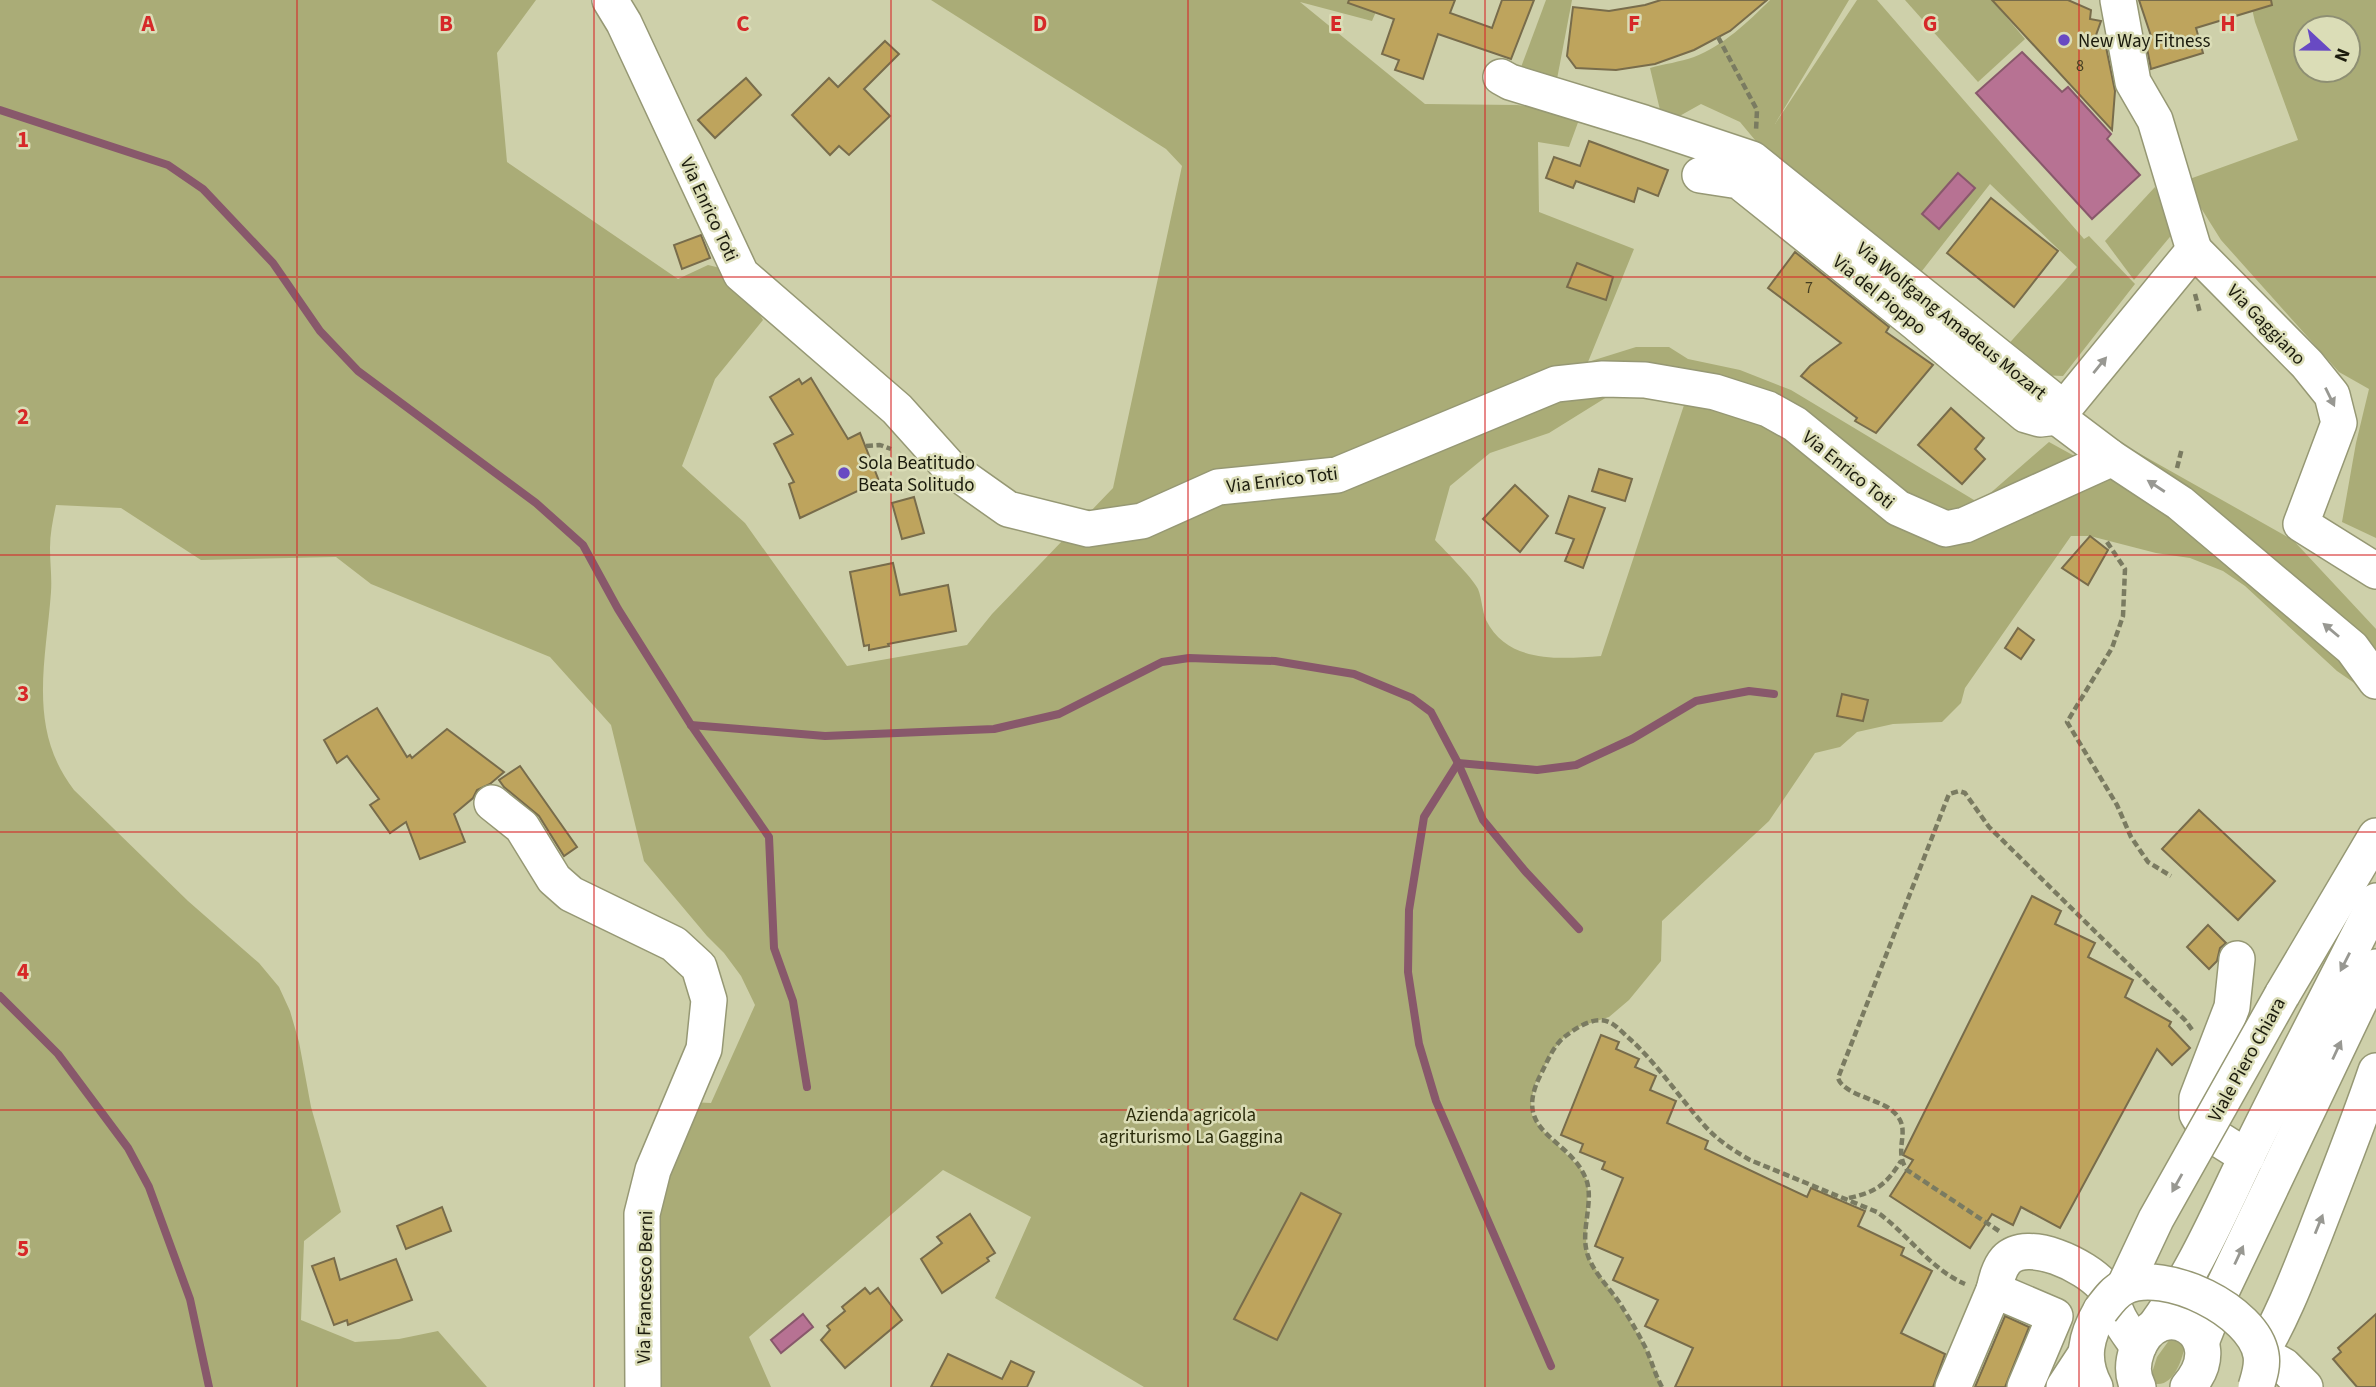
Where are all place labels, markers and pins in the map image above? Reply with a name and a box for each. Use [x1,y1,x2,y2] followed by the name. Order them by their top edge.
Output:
[2078,28,2210,55] place label: New Way Fitness
[2056,32,2072,48] marker: New Way Fitness
[858,450,975,499] place label: Sola Beatitudo Beata Solitudo
[836,465,852,481] marker: Sola Beatitudo Beata Solitudo

